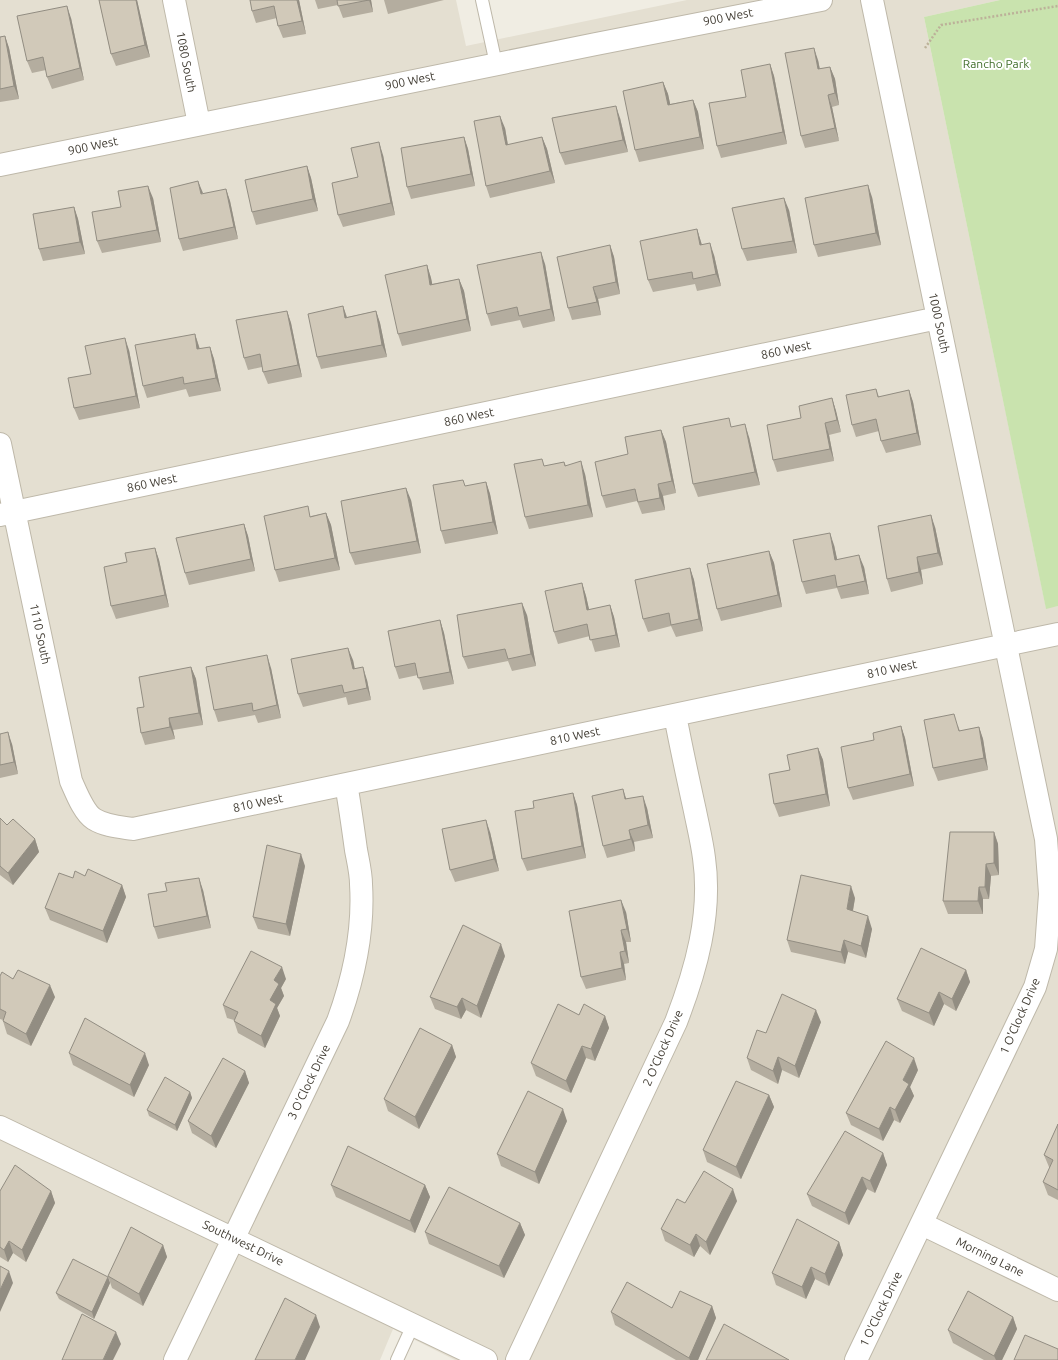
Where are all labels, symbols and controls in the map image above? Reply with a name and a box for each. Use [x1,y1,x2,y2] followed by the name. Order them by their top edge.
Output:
[702,5,754,28] street label: 900 West
[174,30,199,93] street label: 1080 South
[963,57,1029,70] park label: Rancho Park
[384,69,436,92] street label: 900 West
[67,134,119,157] street label: 900 West
[927,291,952,354] street label: 1000 South
[760,338,812,361] street label: 860 West
[443,405,495,428] street label: 860 West
[126,471,178,494] street label: 860 West
[28,602,53,665] street label: 1110 South
[866,657,918,680] street label: 810 West
[549,724,601,747] street label: 810 West
[232,791,284,814] street label: 810 West
[997,976,1042,1056] street label: 1 O'Clock Drive
[640,1008,685,1088] street label: 2 O'Clock Drive
[285,1042,332,1121] street label: 3 O'Clock Drive
[201,1217,286,1268] street label: Southwest Drive
[954,1234,1026,1279] street label: Morning Lane
[857,1269,904,1348] street label: 1 O'Clock Drive

